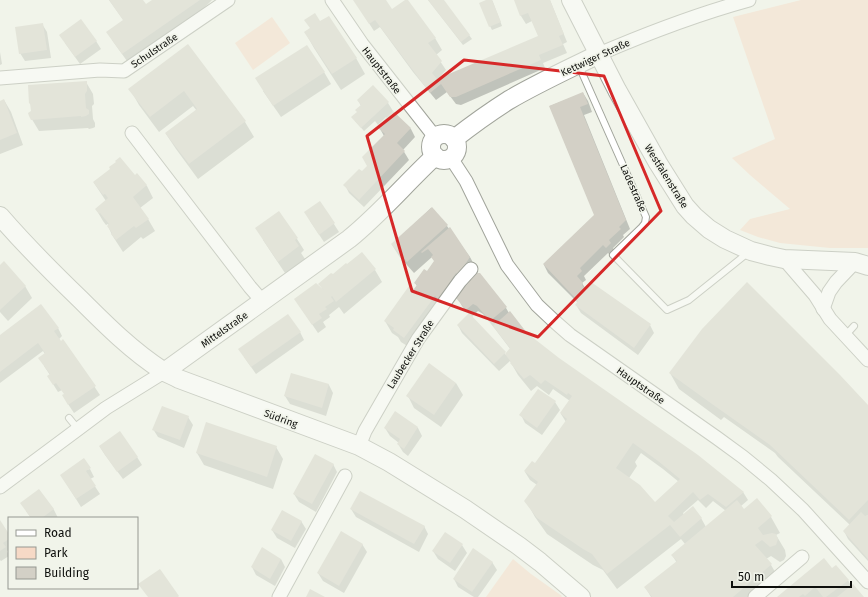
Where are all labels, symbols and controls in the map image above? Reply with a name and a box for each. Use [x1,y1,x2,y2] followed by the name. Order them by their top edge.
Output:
[129,31,180,71] street label: Schulstraße
[559,37,632,79] street label: Kettwiger Straße
[359,45,403,96] street label: Hauptstraße
[642,142,691,211] street label: Westfalenstraße
[617,163,649,214] street label: Ladestraße
[199,309,250,350] street label: Mittelstraße
[385,318,437,391] street label: Laubecker Straße
[614,365,667,407] street label: Hauptstraße
[262,407,300,431] street label: Südring
[8,517,138,589] legend
[44,526,72,540] text: Road
[44,546,68,560] text: Park
[732,563,851,589] scale bar
[44,566,90,580] text: Building
[738,570,764,584] text: 50 m

